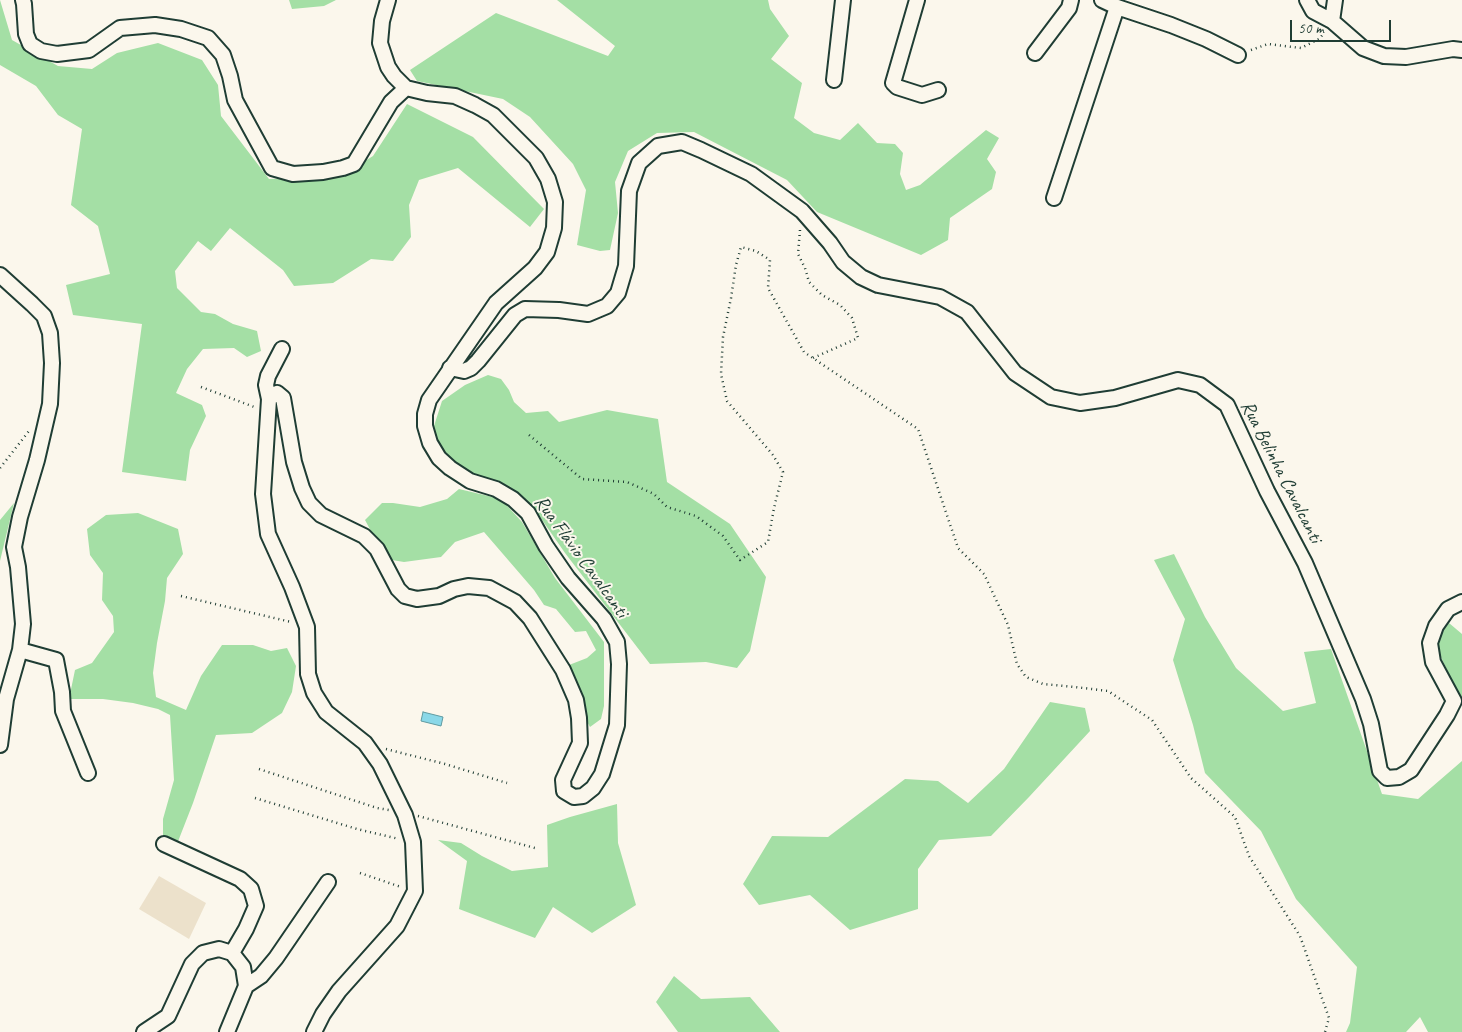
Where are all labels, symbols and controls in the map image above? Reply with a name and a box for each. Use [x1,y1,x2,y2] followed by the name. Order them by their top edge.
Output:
[1292,10,1393,42] scale bar
[1298,19,1324,38] text: 50 m
[1235,397,1327,547] street label: Rua Belinha Cavalcanti
[529,491,633,623] street label: Rua Flávio Cavalcanti

